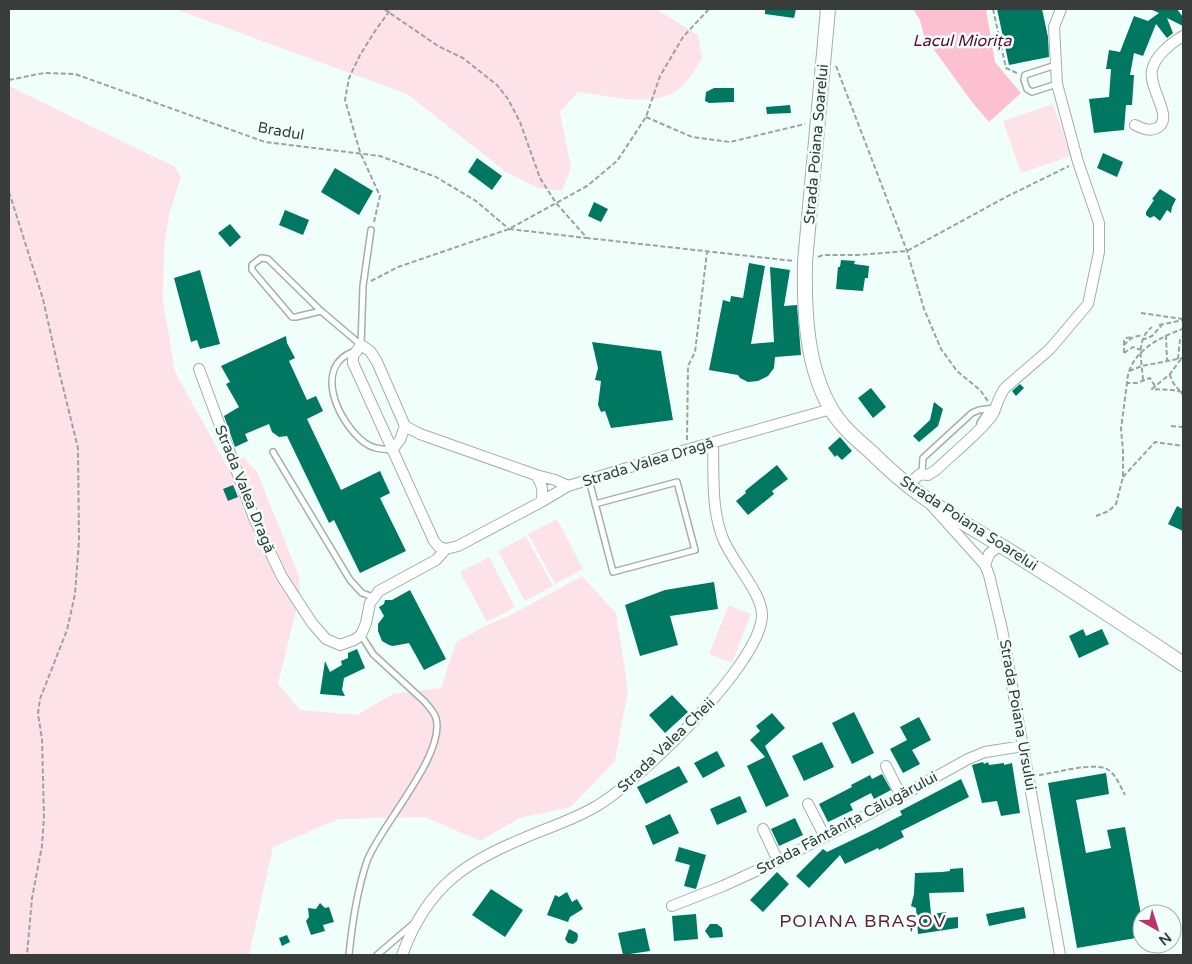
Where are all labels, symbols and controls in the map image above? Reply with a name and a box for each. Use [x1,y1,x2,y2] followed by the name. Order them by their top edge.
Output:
[913,31,1012,51] water label: Lacul Miorița
[800,63,832,225] street label: Strada Poiana Soarelui
[256,118,306,144] street label: Bradul
[211,422,279,556] street label: Strada Valea Dragă
[580,433,716,491] street label: Strada Valea Dragă
[897,472,1041,574] street label: Strada Poiana Soarelui
[996,638,1040,792] street label: Strada Poiana Ursului
[613,694,719,796] street label: Strada Valea Cheii
[754,768,940,878] street label: Strada Fântânița Călugărului
[1132,904,1182,954] north arrow
[779,910,947,932] district label: POIANA BRAȘOV
[1155,929,1175,949] text: N

